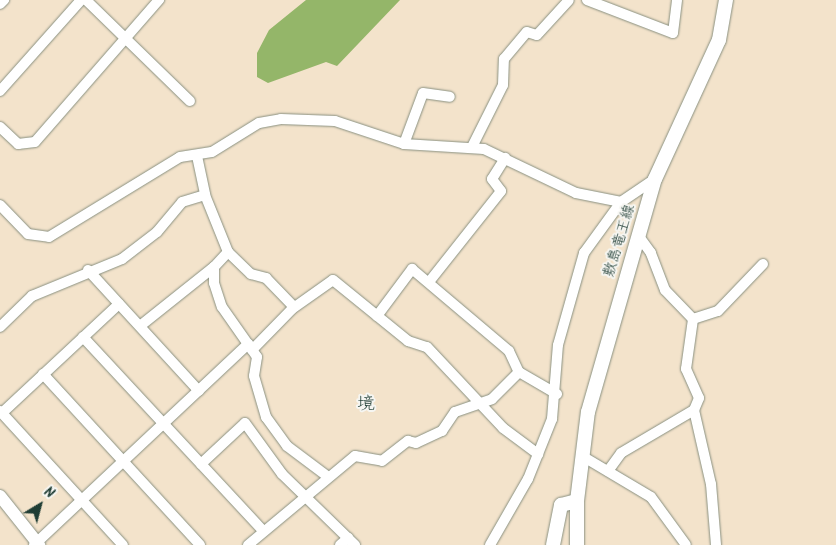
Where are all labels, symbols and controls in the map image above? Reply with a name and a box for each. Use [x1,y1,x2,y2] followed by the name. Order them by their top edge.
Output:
[600,203,640,279] street label: 敷島竜王線
[357,394,375,416] district label: 境
[15,480,65,530] north arrow
[39,482,59,504] text: N

